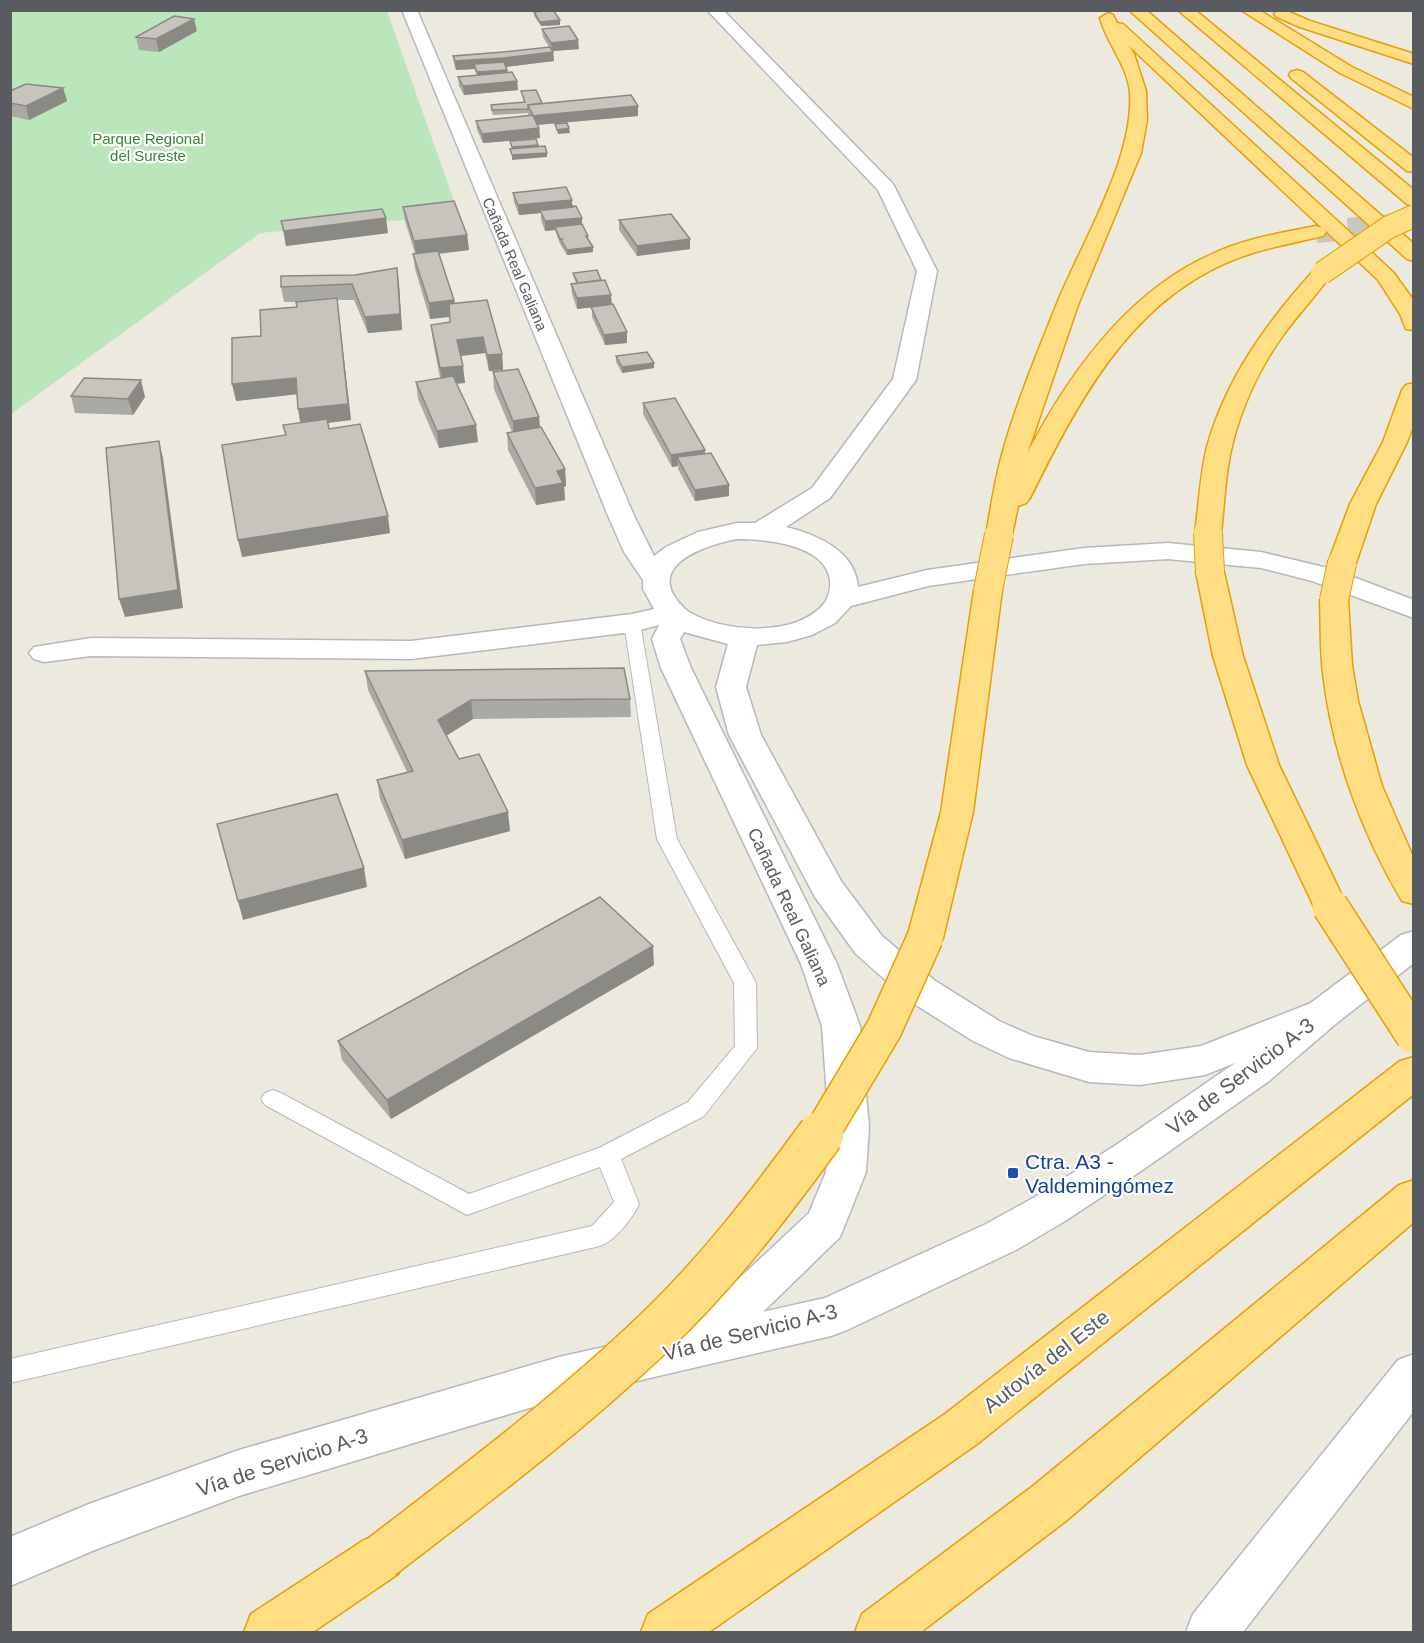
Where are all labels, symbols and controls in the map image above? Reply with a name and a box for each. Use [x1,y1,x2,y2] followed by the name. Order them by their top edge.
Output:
[92,130,204,164] park label: Parque Regional del Sureste
[479,195,551,334] street label: Cañada Real Galiana
[744,825,835,990] street label: Cañada Real Galiana
[1162,1013,1318,1139] street label: Vía de Servicio A-3
[1025,1150,1174,1197] place label: Ctra. A3 - Valdemingómez
[1006,1166,1020,1180] marker: Ctra. A3 - Valdemingómez
[661,1299,839,1365] street label: Vía de Servicio A-3
[979,1305,1113,1417] street label: Autovía del Este
[194,1423,370,1501] street label: Vía de Servicio A-3

